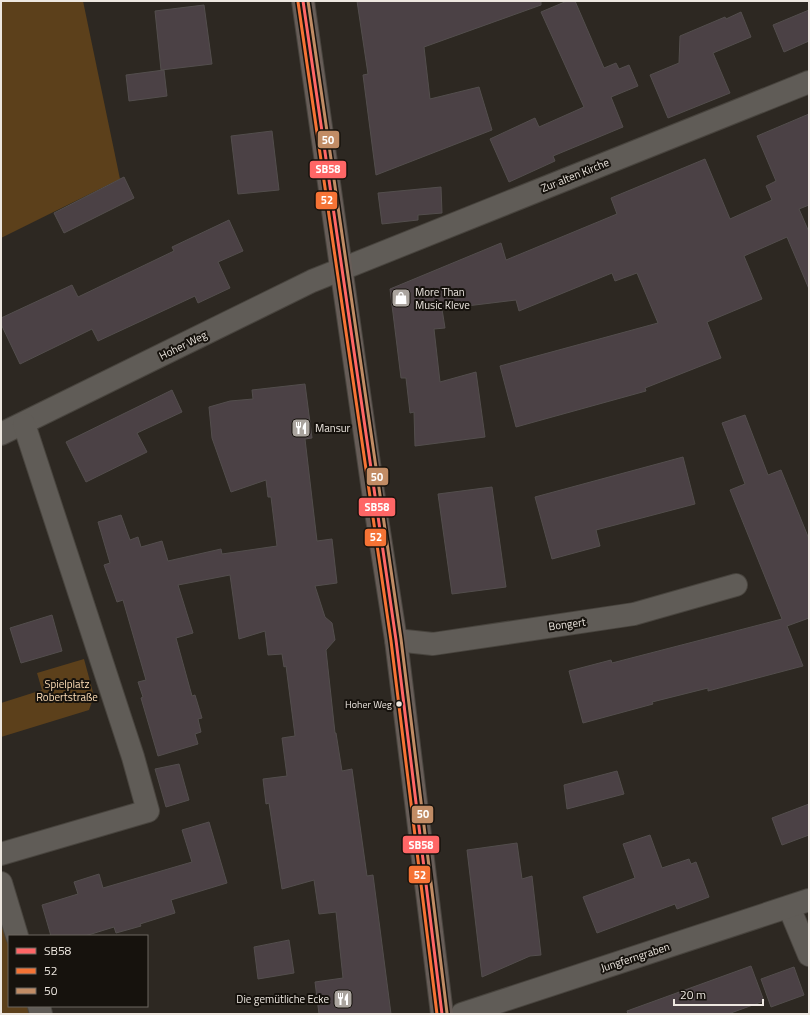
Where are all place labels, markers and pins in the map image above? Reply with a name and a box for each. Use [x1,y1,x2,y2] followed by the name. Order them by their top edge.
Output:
[415,284,470,313] place label: More Than Music Kleve
[390,287,412,309] shop icon: More Than Music Kleve
[290,417,312,439] restaurant icon: Mansur
[315,420,351,436] place label: Mansur
[345,697,392,712] place label: Hoher Weg
[394,699,404,709] marker: Hoher Weg
[332,988,354,1010] restaurant icon: Die gemütliche Ecke
[236,991,329,1007] place label: Die gemütliche Ecke

